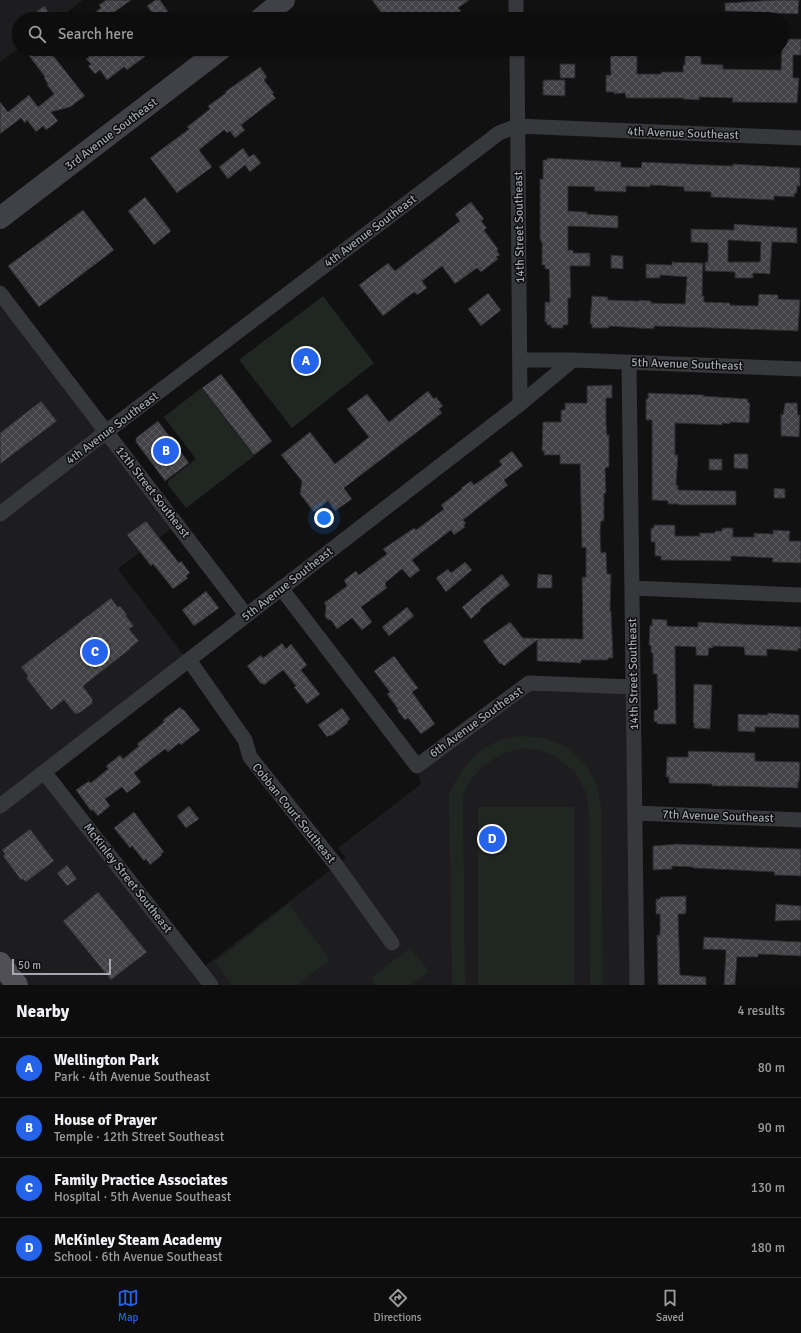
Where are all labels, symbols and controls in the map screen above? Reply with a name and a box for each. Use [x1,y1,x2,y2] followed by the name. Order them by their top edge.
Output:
[12,12,789,56] search box
[26,23,48,45] icon: search
[58,25,134,43] text: Search here
[62,95,160,174] street label: 3rd Avenue Southeast
[627,124,739,143] street label: 4th Avenue Southeast
[511,171,528,283] street label: 14th Street Southeast
[321,192,419,271] street label: 4th Avenue Southeast
[293,346,319,376] pin: A
[631,355,743,374] street label: 5th Avenue Southeast
[63,389,161,468] street label: 4th Avenue Southeast
[153,436,179,466] pin: B
[112,444,193,541] street label: 12th Street Southeast
[314,508,334,528] your location
[239,544,336,625] street label: 5th Avenue Southeast
[625,618,642,730] street label: 14th Street Southeast
[82,637,108,667] pin: C
[427,683,526,761] street label: 6th Avenue Southeast
[249,760,339,866] street label: Cobban Court Southeast
[662,807,774,826] street label: 7th Avenue Southeast
[80,820,175,936] street label: McKinley Street Southeast
[479,824,505,854] pin: D
[12,957,111,976] scale bar
[18,959,41,972] text: 50 m
[16,1001,69,1022] text: Nearby
[737,1003,785,1019] text: 4 results
[54,1051,159,1069] text: Wellington Park
[25,1060,33,1076] text: A
[758,1060,785,1076] text: 80 m
[54,1069,210,1085] text: Park · 4th Avenue Southeast
[54,1111,157,1129] text: House of Prayer
[25,1120,33,1136] text: B
[758,1120,785,1136] text: 90 m
[54,1129,224,1145] text: Temple · 12th Street Southeast
[54,1171,228,1189] text: Family Practice Associates
[25,1180,33,1196] text: C
[751,1180,785,1196] text: 130 m
[54,1189,231,1205] text: Hospital · 5th Avenue Southeast
[54,1231,222,1249] text: McKinley Steam Academy
[25,1240,33,1256] text: D
[751,1240,785,1256] text: 180 m
[54,1249,223,1265] text: School · 6th Avenue Southeast
[117,1287,139,1324] tab: Map
[374,1287,422,1324] tab: Directions
[656,1287,684,1324] tab: Saved

